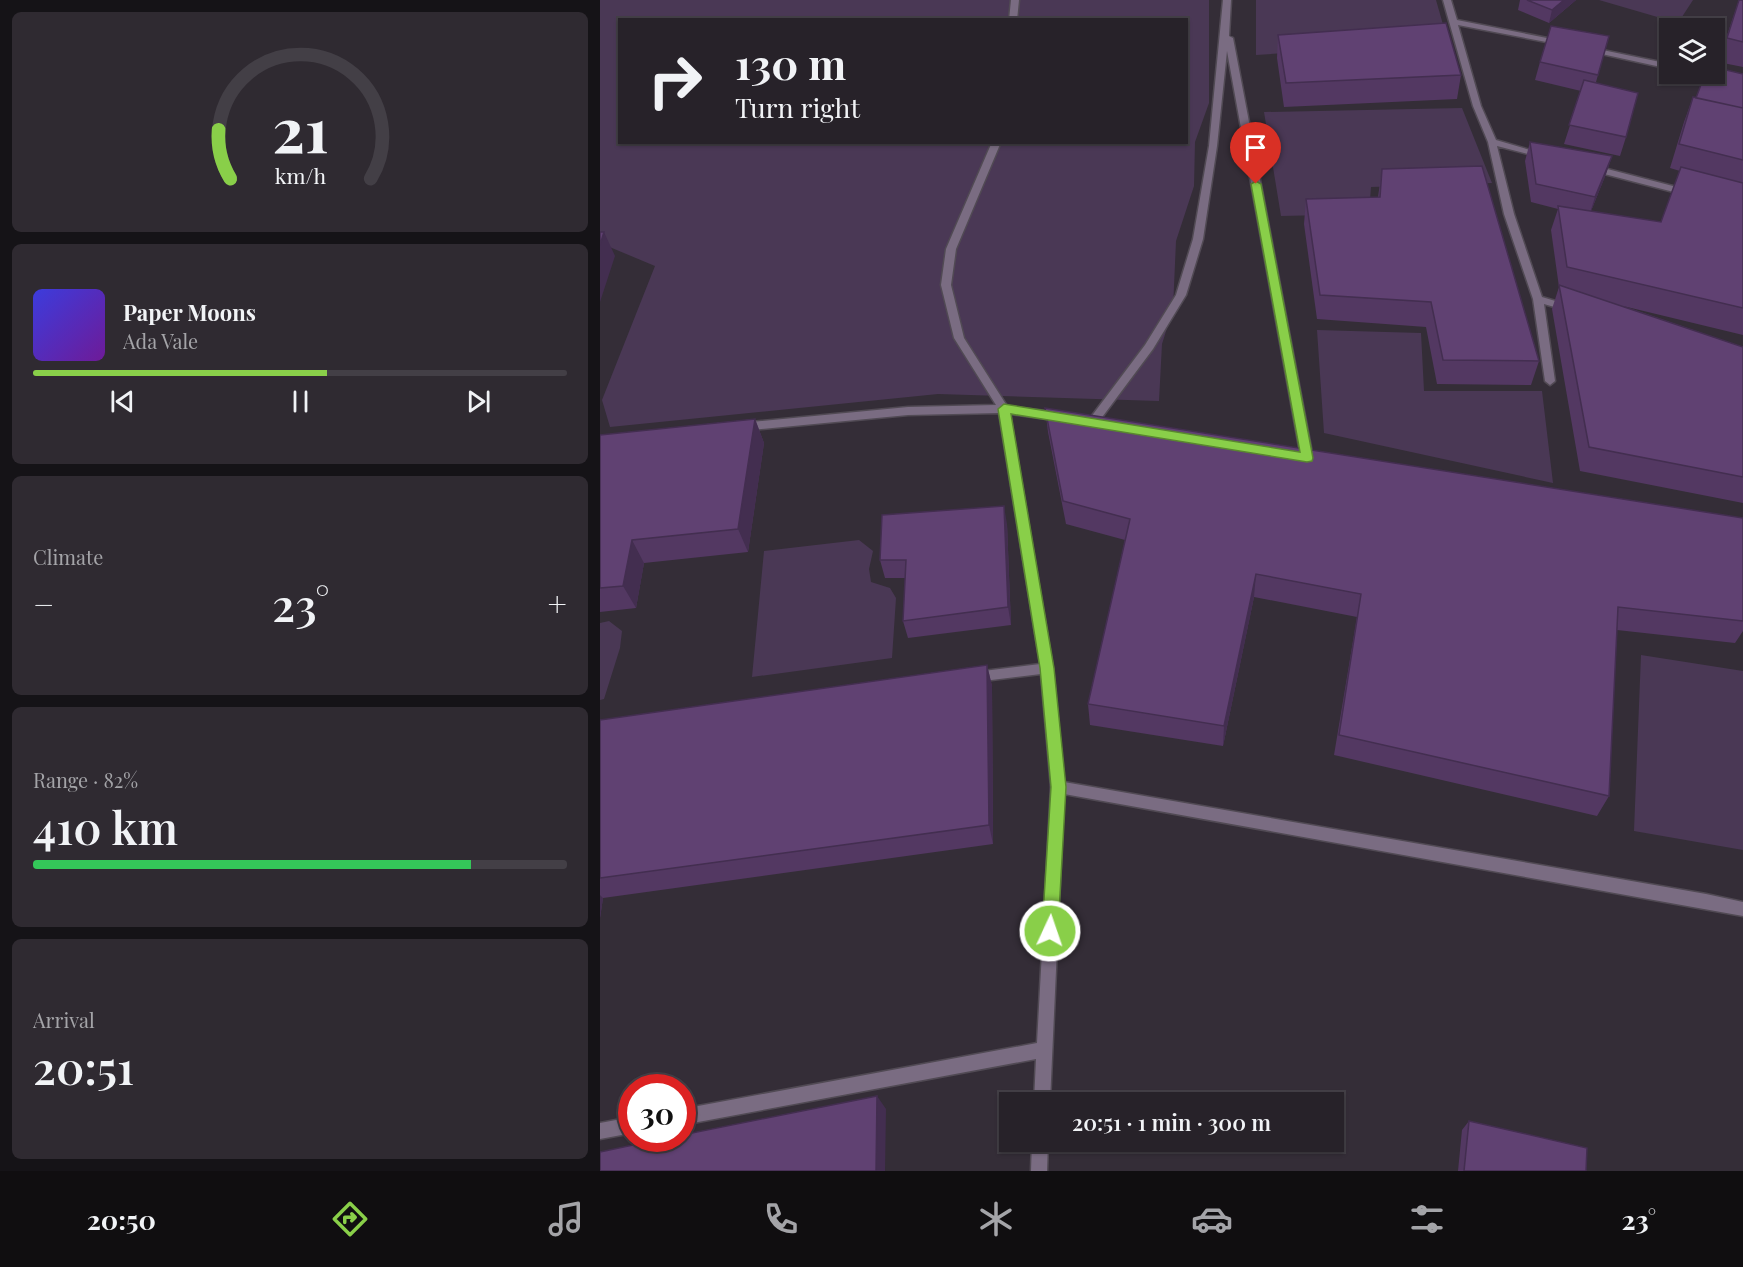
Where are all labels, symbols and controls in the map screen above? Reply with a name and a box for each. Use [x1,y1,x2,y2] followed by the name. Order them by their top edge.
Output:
[1659,18,1725,84] map controls
[1659,18,1725,84] button: layers
[735,35,846,91] text: 130 m
[636,42,714,120] icon: right
[272,85,328,169] text: 21
[735,89,860,125] text: Turn right
[1230,122,1281,184] pin
[1239,131,1272,164] icon: arrive
[274,161,326,189] text: km/h
[123,297,256,327] text: Paper Moons
[123,327,198,354] text: Ada Vale
[106,385,139,418] icon: previous
[284,385,317,418] icon: pause
[462,385,495,418] icon: next
[33,543,103,570] text: Climate
[272,573,330,633] text: 23°
[33,581,54,625] text: −
[548,581,567,625] text: +
[33,766,138,793] text: Range · 82%
[33,796,178,856] text: 410 km
[1018,899,1082,963] position arrow
[33,1006,95,1033] text: Arrival
[33,1036,134,1096] text: 20:51
[618,1074,696,1152] speed limit sign: 30
[1072,1107,1271,1137] text: 20:51 · 1 min · 300 m
[329,1198,371,1240] icon: directions
[545,1198,587,1240] icon: music
[760,1198,802,1240] icon: phone
[975,1198,1017,1240] icon: climate
[1191,1198,1233,1240] icon: car
[1406,1198,1448,1240] icon: filters
[87,1201,156,1237] text: 20:50
[1621,1201,1656,1237] text: 23°

